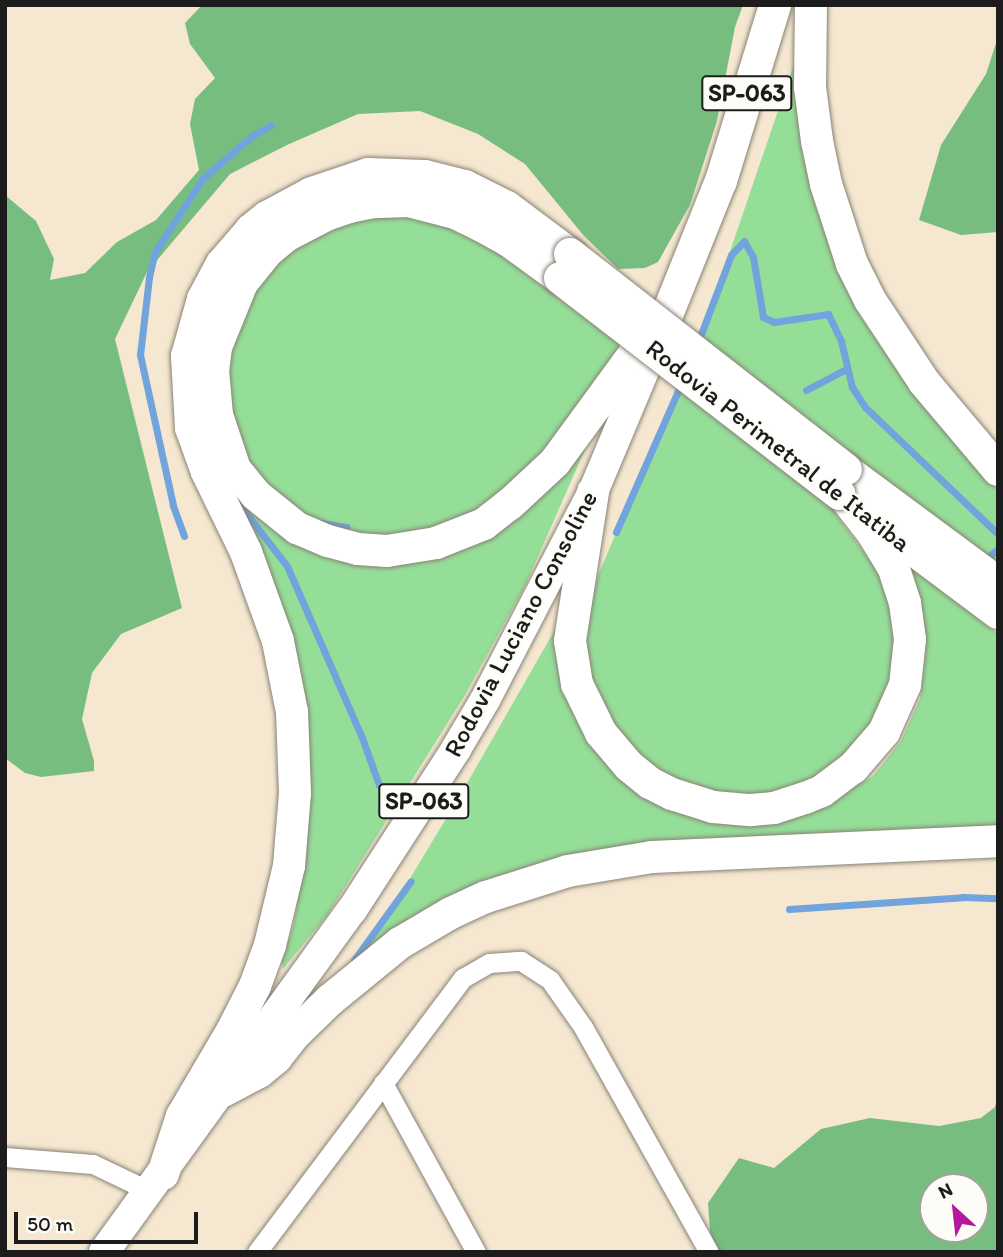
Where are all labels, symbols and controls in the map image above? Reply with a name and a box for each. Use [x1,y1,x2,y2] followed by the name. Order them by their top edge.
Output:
[700,72,794,114] road number: SP-063
[639,333,917,559] street label: Rodovia Perimetral de Itatiba
[437,485,605,763] street label: Rodovia Luciano Consoline
[377,780,471,822] road number: SP-063
[919,1173,989,1243] north arrow
[934,1177,956,1204] text: N
[18,1198,201,1242] scale bar
[27,1211,73,1236] text: 50 m

